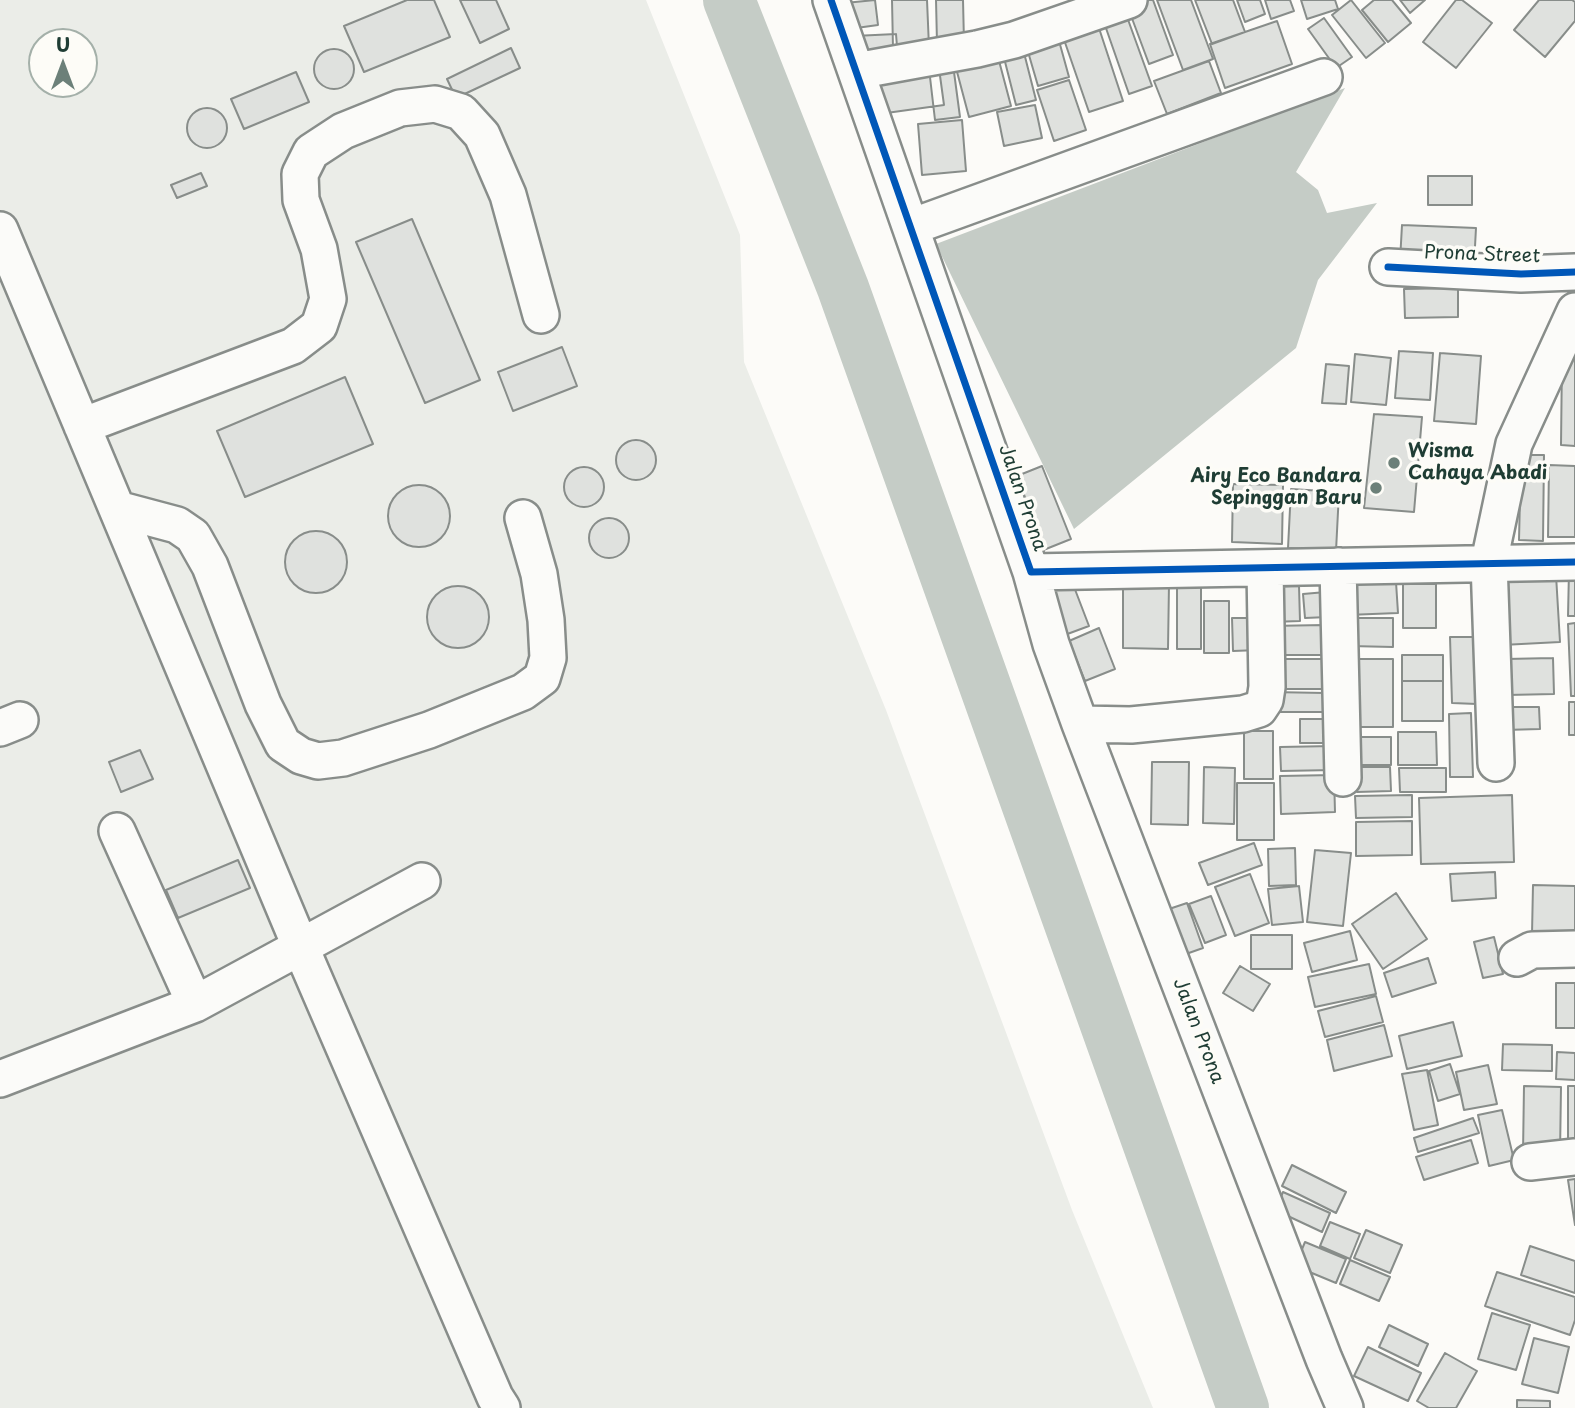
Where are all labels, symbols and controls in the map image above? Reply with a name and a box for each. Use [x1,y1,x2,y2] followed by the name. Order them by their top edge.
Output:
[28,28,98,98] north arrow
[56,30,70,58] text: U
[1423,242,1541,268] street label: Prona Street
[1408,441,1547,485] place label: Wisma Cahaya Abadi
[993,442,1051,554] street label: Jalan Prona
[1386,455,1402,471] marker: Wisma Cahaya Abadi
[1190,466,1362,510] place label: Airy Eco Bandara Sepinggan Baru
[1368,480,1384,496] marker: Airy Eco Bandara Sepinggan Baru
[1167,975,1229,1087] street label: Jalan Prona

